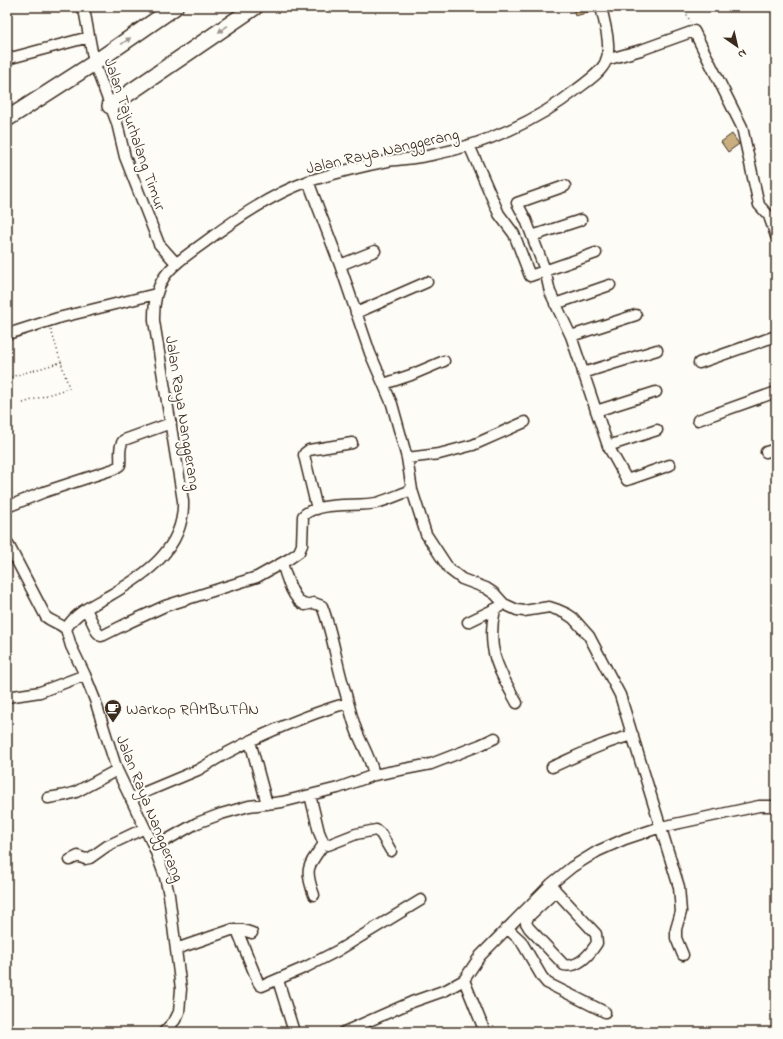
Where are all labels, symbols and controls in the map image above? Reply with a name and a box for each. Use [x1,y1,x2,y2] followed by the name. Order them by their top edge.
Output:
[217,25,228,33] one-way arrow
[717,26,757,66] north arrow
[121,37,131,45] one-way arrow
[734,45,750,62] text: N
[97,55,172,214] street label: Jalan Tajurhalang Timur
[304,123,461,181] street label: Jalan Raya Nanggerang
[158,334,206,492] street label: Jalan Raya Nanggerang
[103,698,123,723] cafe icon: Warkop RAMBUTAN
[126,698,259,722] place label: Warkop RAMBUTAN
[109,732,190,886] street label: Jalan Raya Nanggerang

